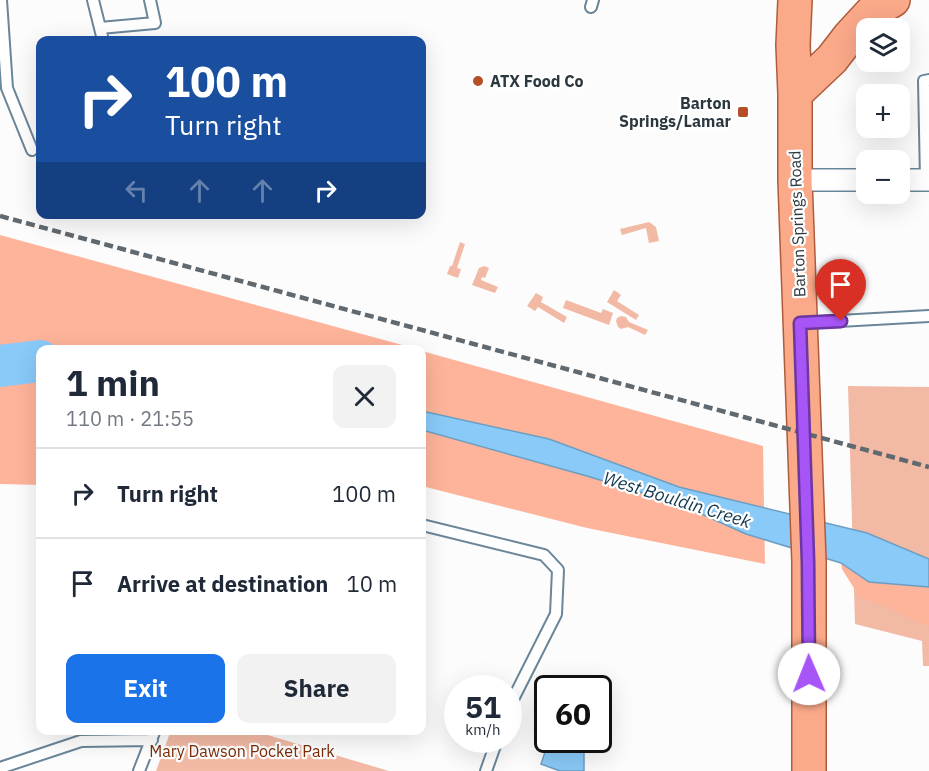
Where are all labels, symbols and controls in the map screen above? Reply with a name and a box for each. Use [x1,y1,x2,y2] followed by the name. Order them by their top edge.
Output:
[856,18,910,204] map controls
[856,18,910,72] button: layers
[165,54,288,109] text: 100 m
[66,60,144,138] icon: right
[490,71,584,91] place label: ATX Food Co
[471,74,485,88] marker: ATX Food Co
[856,84,910,138] button: +
[619,93,732,131] place label: Barton Springs/Lamar
[736,105,750,119] marker: Barton Springs/Lamar
[165,107,282,142] text: Turn right
[784,150,810,298] street label: Barton Springs Road
[856,150,910,204] button: −
[120,174,153,207] icon: left
[183,174,216,207] icon: ahead
[246,174,279,207] icon: ahead
[309,174,342,207] icon: right
[815,259,866,321] pin
[824,268,857,301] icon: arrive
[66,359,160,406] text: 1 min
[333,365,396,428] button: close
[66,405,194,432] text: 110 m · 21:55
[600,466,754,533] water label: West Bouldin Creek
[66,477,99,510] icon: right
[117,479,218,508] text: Turn right
[332,479,396,508] text: 100 m
[66,567,99,600] icon: arrive
[117,569,328,598] text: Arrive at destination
[346,569,397,598] text: 10 m
[777,642,841,706] position arrow
[66,654,225,723] button: Exit
[237,654,396,723] button: Share
[534,675,612,753] speed limit sign: 60
[465,687,501,726] text: 51
[465,720,501,739] text: km/h
[149,741,335,761] park label: Mary Dawson Pocket Park

